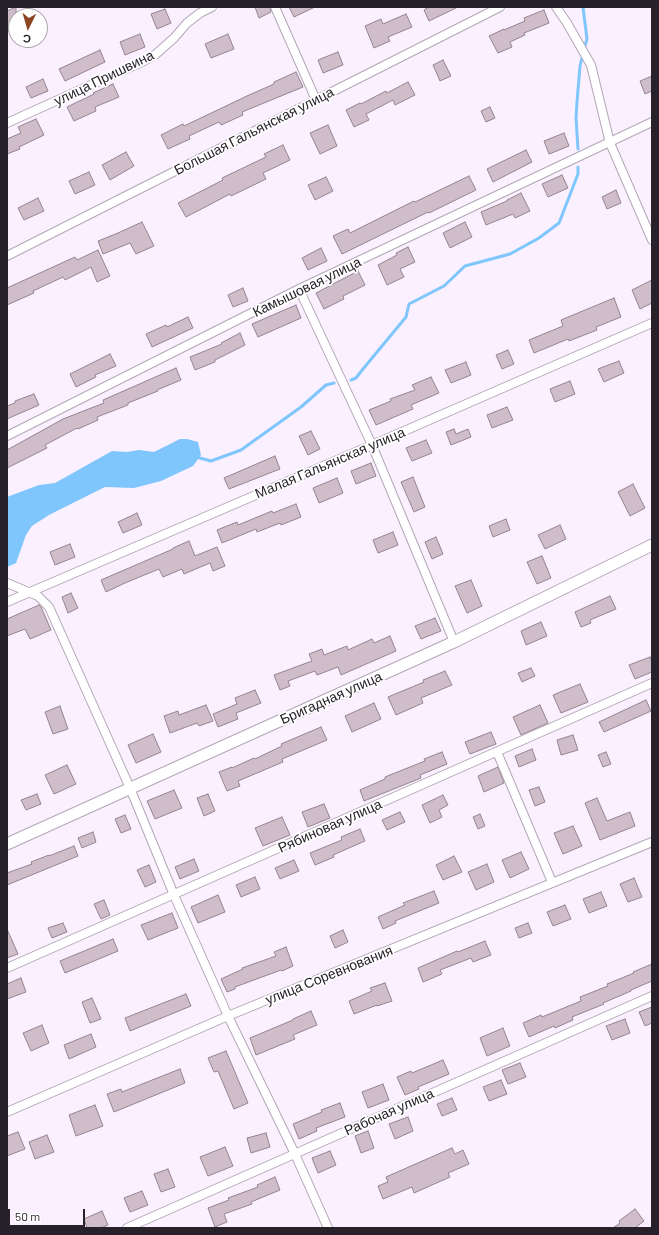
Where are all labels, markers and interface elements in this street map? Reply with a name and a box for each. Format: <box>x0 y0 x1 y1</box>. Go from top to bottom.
north arrow <box>8 8 48 48</box>
text: С <box>22 33 32 46</box>
street label: улица Пришвина <box>51 47 157 109</box>
street label: Большая Гальянская улица <box>171 83 337 179</box>
street label: Камышовая улица <box>250 253 364 321</box>
street label: Малая Гальянская улица <box>252 424 408 502</box>
street label: Бригадная улица <box>277 668 385 728</box>
street label: Рябиновая улица <box>276 796 384 856</box>
street label: улица Соревнования <box>263 942 395 1008</box>
street label: Рабочая улица <box>342 1085 436 1139</box>
scale bar <box>10 1201 87 1227</box>
text: 50 m <box>15 1209 40 1223</box>

